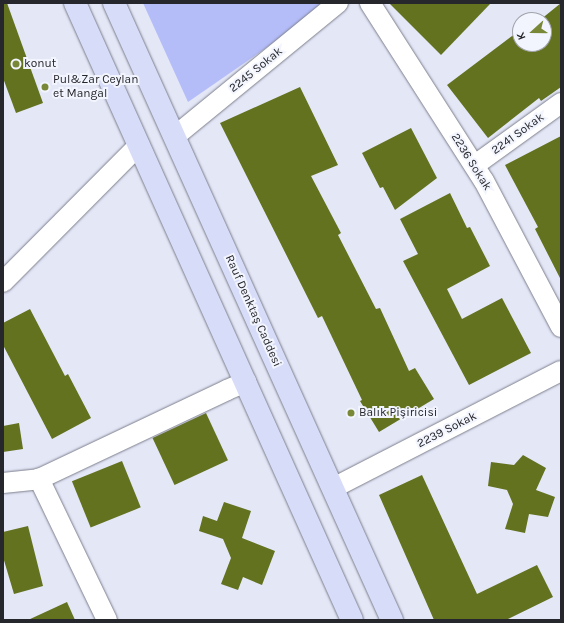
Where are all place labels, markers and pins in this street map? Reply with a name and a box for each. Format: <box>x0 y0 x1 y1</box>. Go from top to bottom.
place label: konut <box>24 57 56 71</box>
marker: konut <box>11 59 21 69</box>
place label: Pul&Zar Ceylan et Mangal <box>53 73 138 101</box>
marker: Pul&Zar Ceylan et Mangal <box>40 82 50 92</box>
place label: Balık Pişiricisi <box>359 406 437 420</box>
marker: Balık Pişiricisi <box>346 408 356 418</box>

